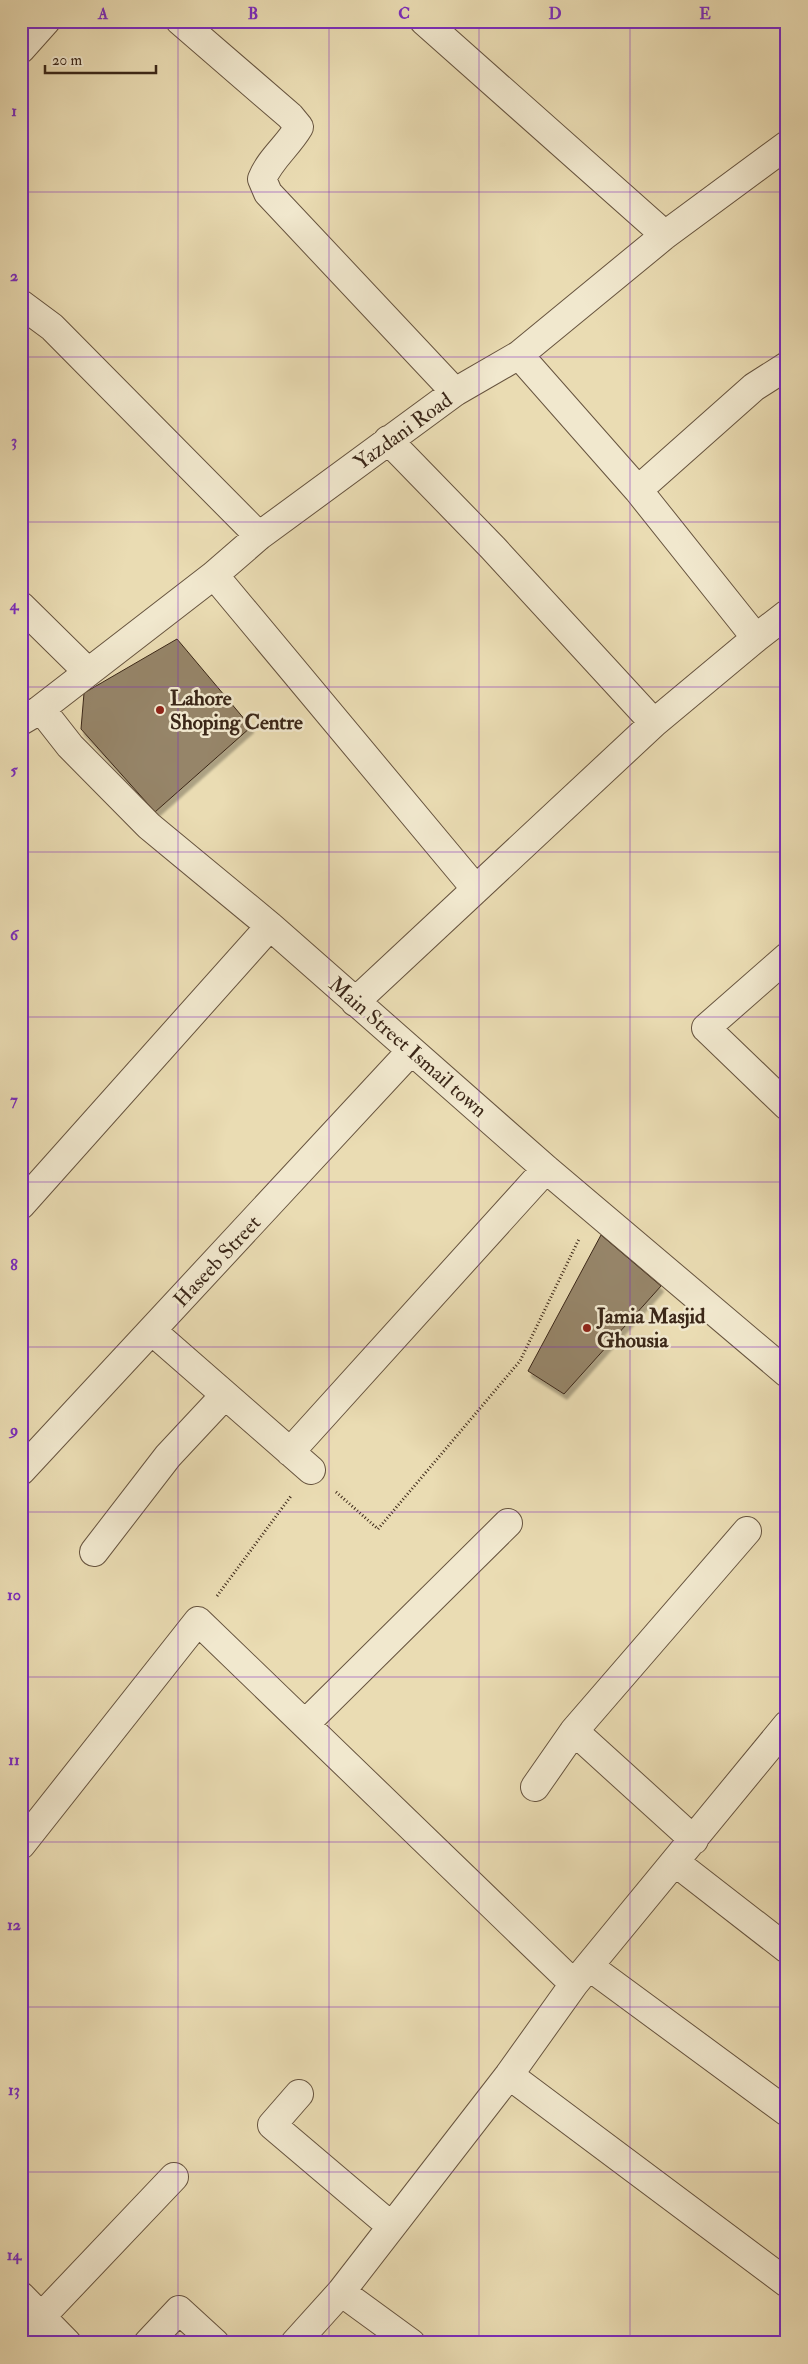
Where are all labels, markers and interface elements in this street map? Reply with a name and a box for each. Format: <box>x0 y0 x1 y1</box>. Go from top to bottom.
text: A <box>97 4 109 24</box>
text: B <box>248 4 258 24</box>
text: C <box>398 4 410 24</box>
text: D <box>548 4 562 24</box>
text: E <box>699 4 711 24</box>
scale bar <box>45 42 156 74</box>
text: 20 m <box>52 51 82 70</box>
text: 1 <box>11 101 17 121</box>
text: 2 <box>10 266 18 286</box>
street label: Yazdani Road <box>349 386 458 476</box>
text: 3 <box>11 431 17 451</box>
text: 4 <box>9 595 20 615</box>
place label: Lahore Shoping Centre <box>170 685 303 736</box>
marker: Lahore Shoping Centre <box>154 704 166 716</box>
text: 5 <box>10 760 18 780</box>
text: 6 <box>10 925 20 945</box>
street label: Main Street Ismail town <box>323 971 493 1124</box>
text: 7 <box>10 1090 18 1110</box>
street label: Haseeb Street <box>168 1210 267 1313</box>
text: 8 <box>10 1255 18 1275</box>
place label: Jamia Masjid Ghousia <box>596 1303 706 1354</box>
marker: Jamia Masjid Ghousia <box>581 1322 593 1334</box>
text: 9 <box>8 1420 18 1440</box>
text: 10 <box>7 1585 21 1605</box>
text: 11 <box>8 1750 20 1770</box>
text: 12 <box>7 1915 21 1935</box>
text: 13 <box>8 2080 20 2100</box>
text: 14 <box>7 2245 23 2265</box>

